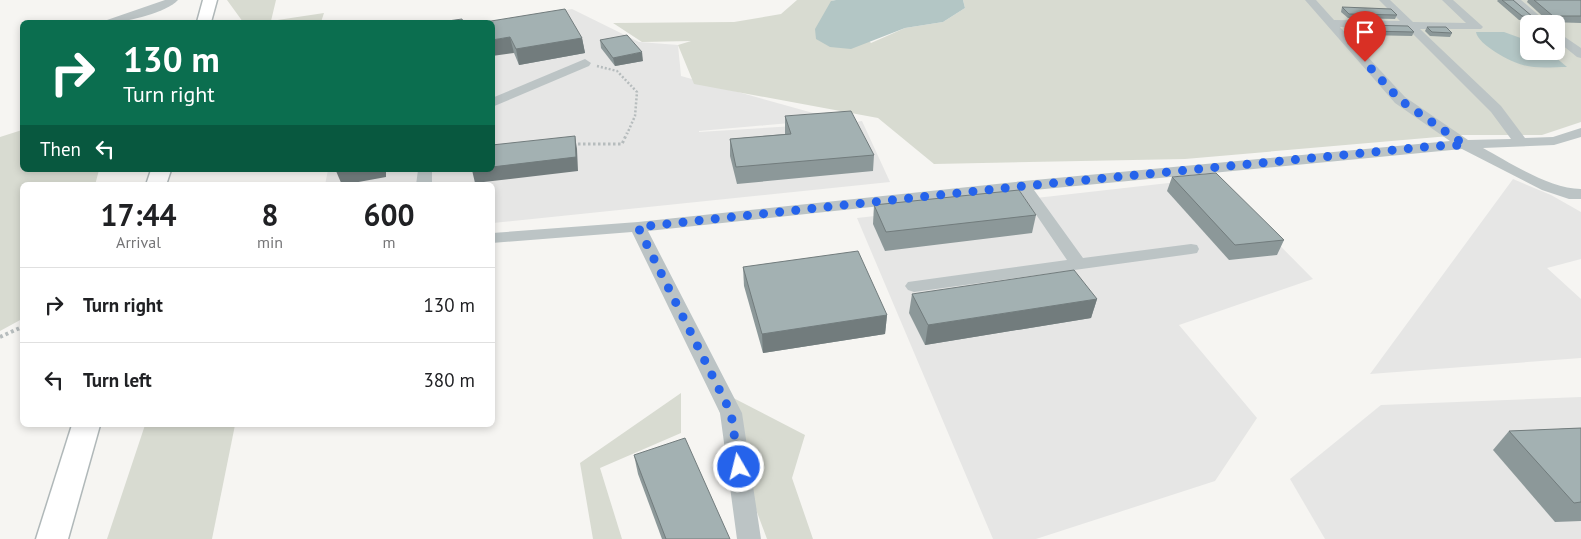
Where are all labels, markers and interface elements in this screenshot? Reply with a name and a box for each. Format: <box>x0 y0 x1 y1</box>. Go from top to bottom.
pin <box>1344 11 1386 62</box>
map controls <box>1520 15 1565 60</box>
button: search <box>1520 15 1565 60</box>
icon: arrive <box>1351 18 1379 46</box>
text: 130 m <box>123 36 220 82</box>
icon: right <box>40 40 105 105</box>
text: Turn right <box>123 80 215 108</box>
icon: left <box>91 135 119 163</box>
text: Then <box>40 137 81 161</box>
text: 17:44 <box>100 195 177 234</box>
text: 8 <box>262 195 279 234</box>
text: 600 <box>363 195 415 234</box>
text: Arrival <box>116 232 161 252</box>
text: min <box>257 232 283 252</box>
text: m <box>383 232 396 252</box>
icon: right <box>40 291 68 319</box>
text: Turn right <box>83 293 163 317</box>
text: 130 m <box>423 293 475 317</box>
icon: left <box>40 366 68 394</box>
text: Turn left <box>83 368 152 392</box>
text: 380 m <box>423 368 475 392</box>
position arrow <box>712 440 764 492</box>

